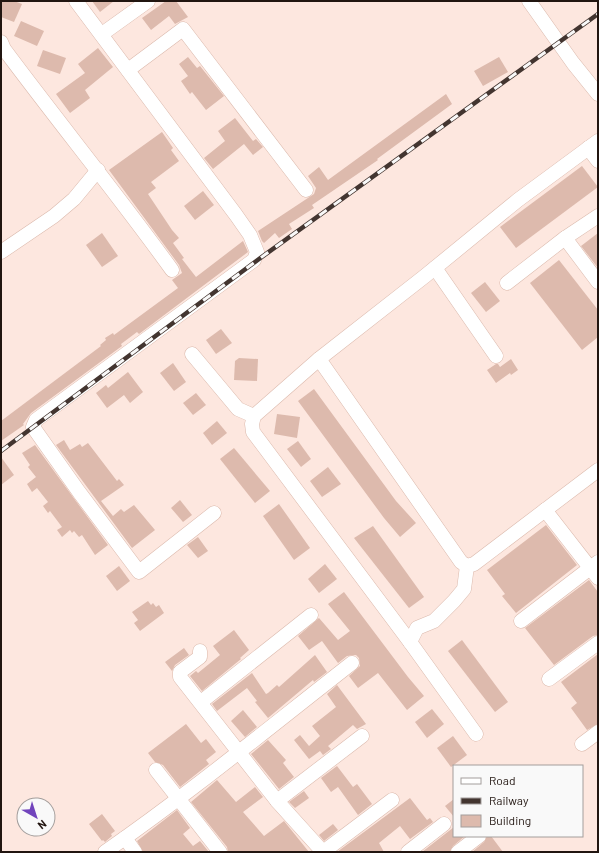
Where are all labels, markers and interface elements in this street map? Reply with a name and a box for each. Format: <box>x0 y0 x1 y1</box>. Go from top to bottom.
legend <box>453 765 583 837</box>
text: Road <box>489 773 516 787</box>
text: Railway <box>489 793 529 807</box>
north arrow <box>16 797 56 837</box>
text: Building <box>489 813 531 827</box>
text: N <box>36 818 50 833</box>

